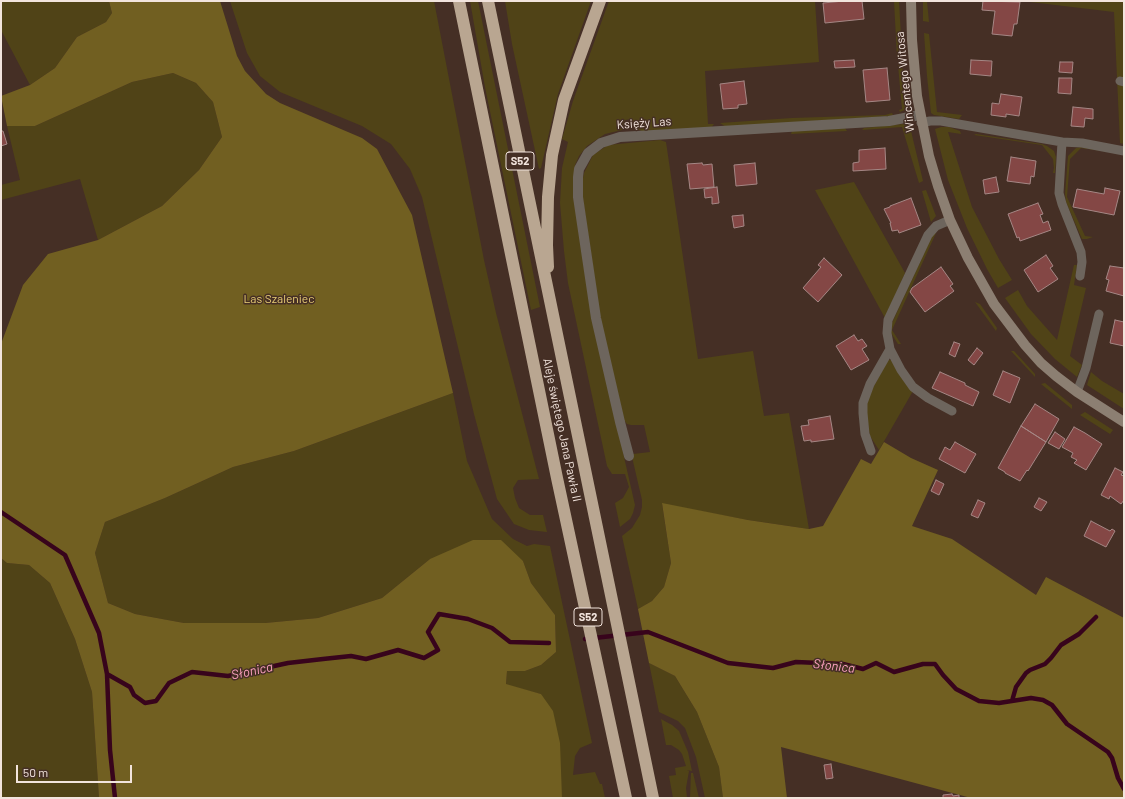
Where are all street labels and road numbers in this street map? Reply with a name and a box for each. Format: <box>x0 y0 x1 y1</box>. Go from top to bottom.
street label: Wincentego Witosa <box>893 31 917 133</box>
street label: Księży Las <box>616 114 672 132</box>
road number: S52 <box>506 152 534 170</box>
street label: Aleje świętego Jana Pawła II <box>540 357 584 503</box>
road number: S52 <box>574 608 602 626</box>

